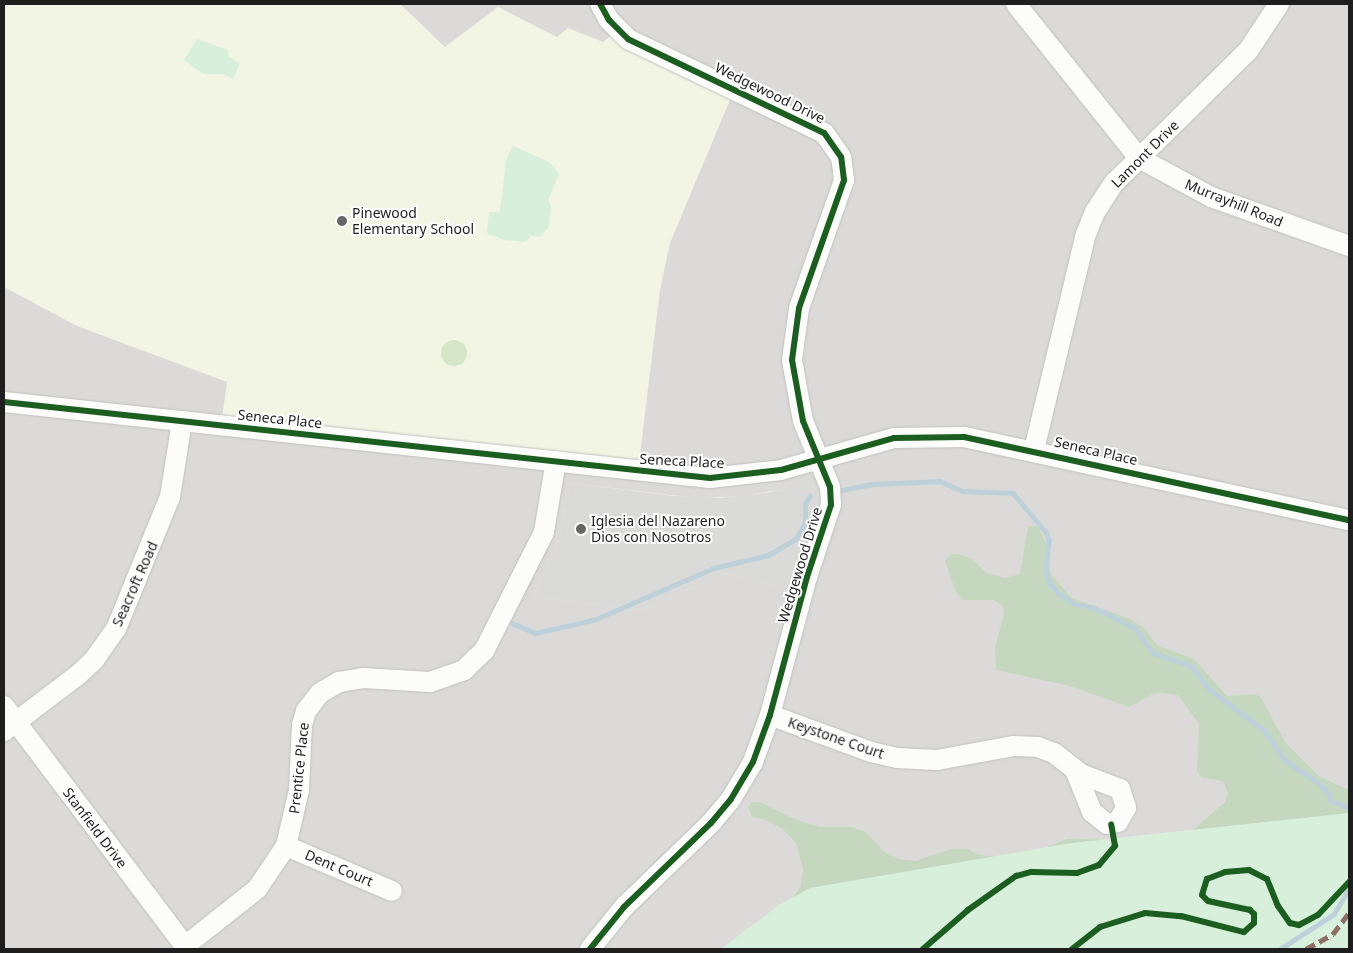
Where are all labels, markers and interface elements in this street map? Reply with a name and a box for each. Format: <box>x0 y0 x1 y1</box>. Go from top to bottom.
street label: Wedgewood Drive <box>712 59 828 127</box>
street label: Lamont Drive <box>1108 117 1182 191</box>
street label: Murrayhill Road <box>1182 176 1286 230</box>
place label: Pinewood Elementary School <box>352 205 474 238</box>
marker: Pinewood Elementary School <box>336 215 348 227</box>
street label: Seneca Place <box>237 406 323 432</box>
street label: Seneca Place <box>1053 433 1139 469</box>
street label: Seneca Place <box>639 450 725 472</box>
street label: Wedgewood Drive <box>774 505 826 625</box>
place label: Iglesia del Nazareno Dios con Nosotros <box>591 513 725 546</box>
marker: Iglesia del Nazareno Dios con Nosotros <box>575 523 587 535</box>
street label: Seacroft Road <box>109 539 161 629</box>
street label: Keystone Court <box>786 714 886 762</box>
street label: Prentice Place <box>286 721 312 815</box>
street label: Stanfield Drive <box>59 785 131 871</box>
street label: Dent Court <box>302 846 376 890</box>

